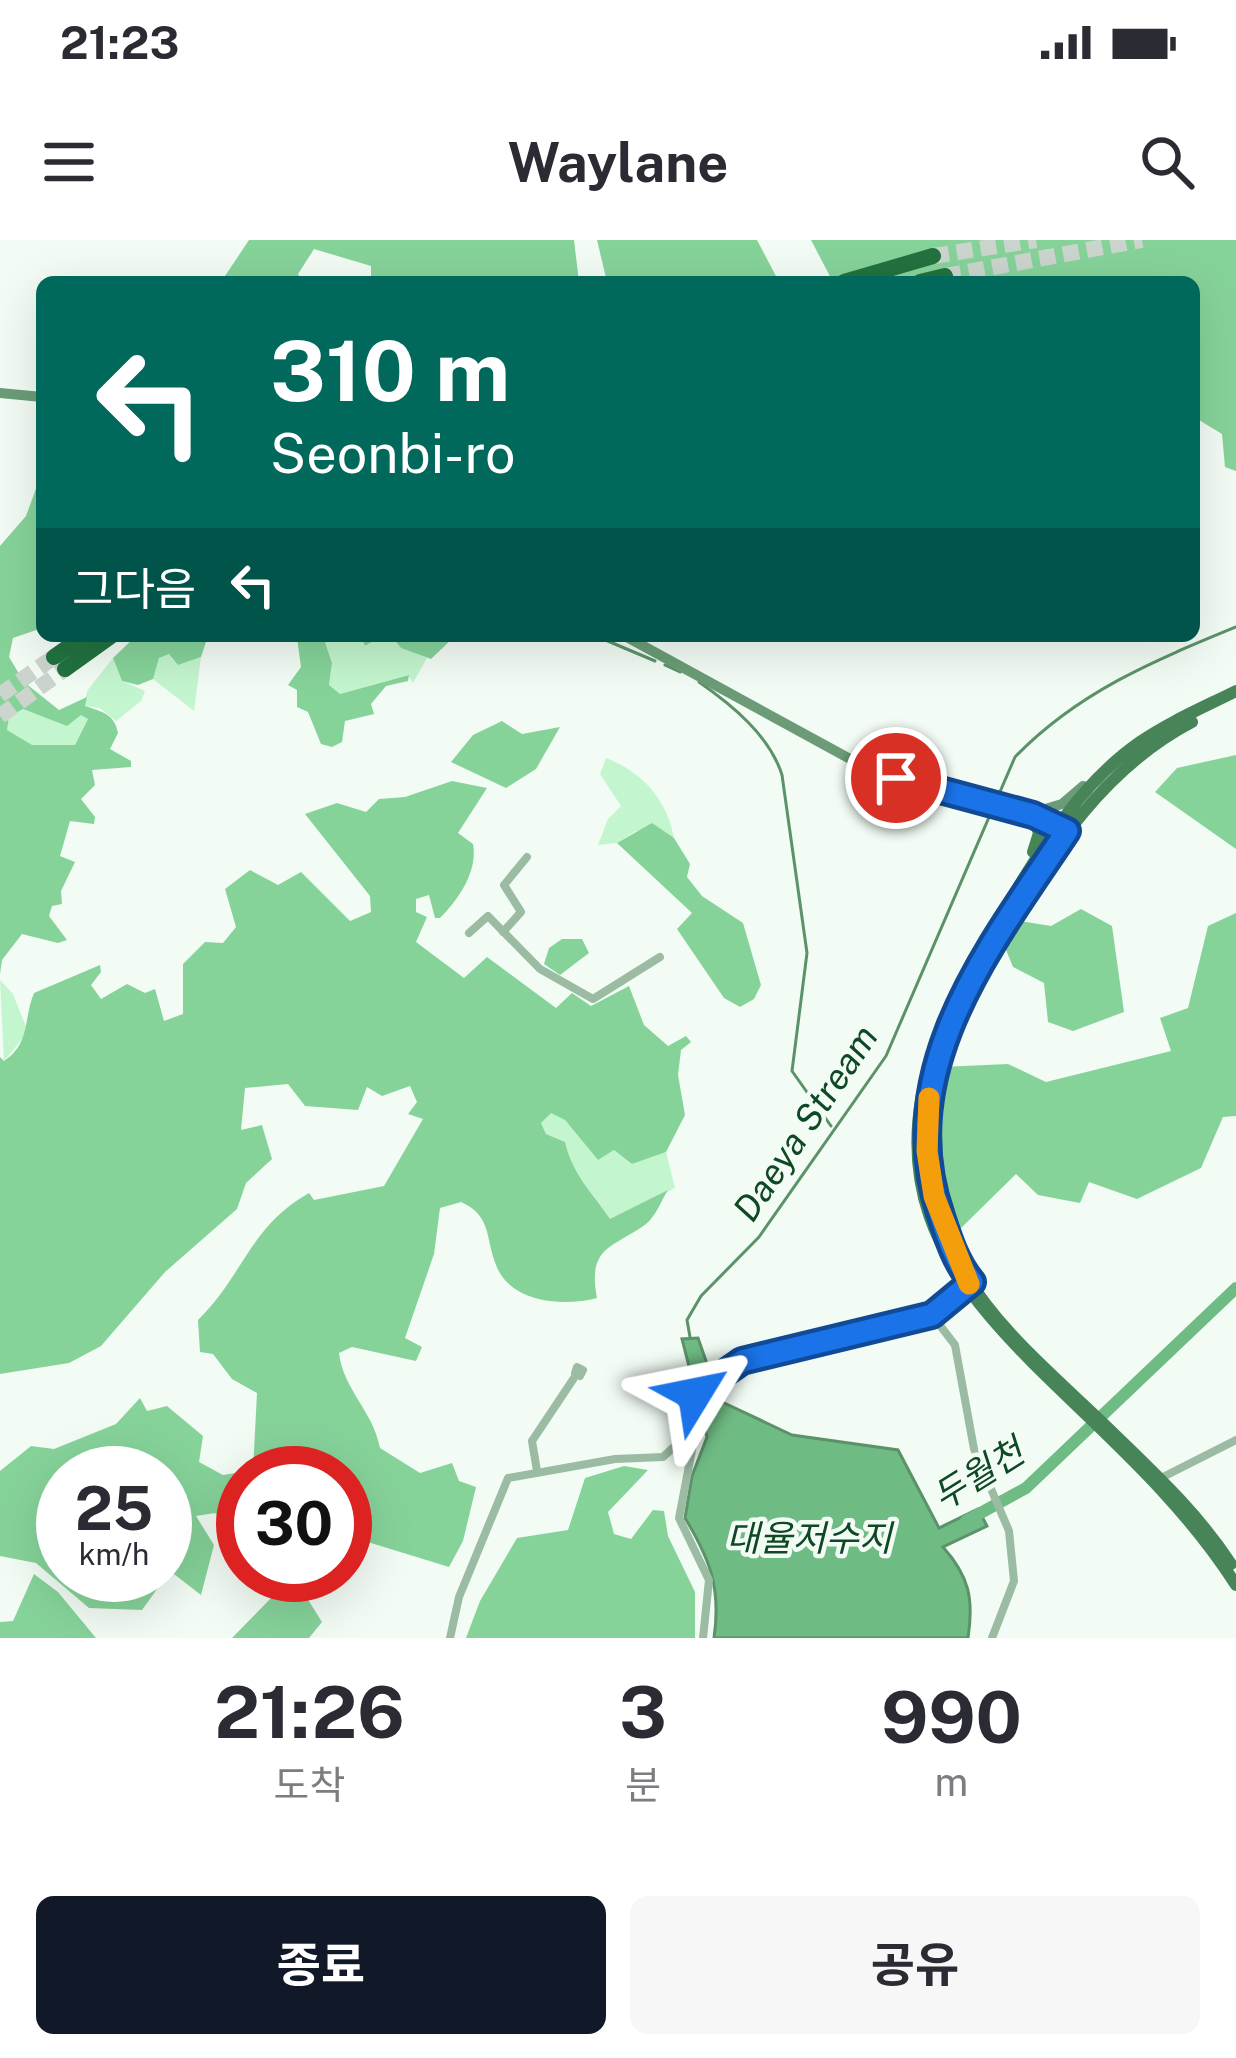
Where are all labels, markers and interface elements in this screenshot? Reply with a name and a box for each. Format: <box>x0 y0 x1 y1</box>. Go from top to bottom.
text: 21:23 <box>60 16 179 69</box>
icon: menu <box>36 129 102 195</box>
icon: search <box>1134 129 1200 195</box>
text: Waylane <box>508 131 728 194</box>
text: 310 m <box>270 321 510 420</box>
icon: left <box>72 324 228 480</box>
text: Seonbi-ro <box>270 422 516 485</box>
icon: left <box>220 552 286 618</box>
text: 그다음 <box>72 562 196 615</box>
pin <box>845 727 947 829</box>
icon: arrive <box>863 745 929 811</box>
water label: Daeya Stream <box>724 1017 886 1229</box>
position arrow <box>632 1331 758 1457</box>
water label: 두월천 <box>925 1428 1035 1518</box>
speed limit sign: 30 <box>216 1446 372 1602</box>
text: 25 <box>75 1473 153 1544</box>
water label: 대율저수지 <box>726 1517 895 1559</box>
text: km/h <box>79 1536 149 1572</box>
text: 21:26 <box>214 1670 405 1754</box>
text: 3 <box>619 1670 667 1754</box>
text: 990 <box>881 1675 1022 1759</box>
text: m <box>935 1759 968 1805</box>
text: 도착 <box>274 1762 345 1808</box>
text: 분 <box>625 1762 661 1808</box>
button: 종료 <box>36 1896 606 2034</box>
button: 공유 <box>630 1896 1200 2034</box>

